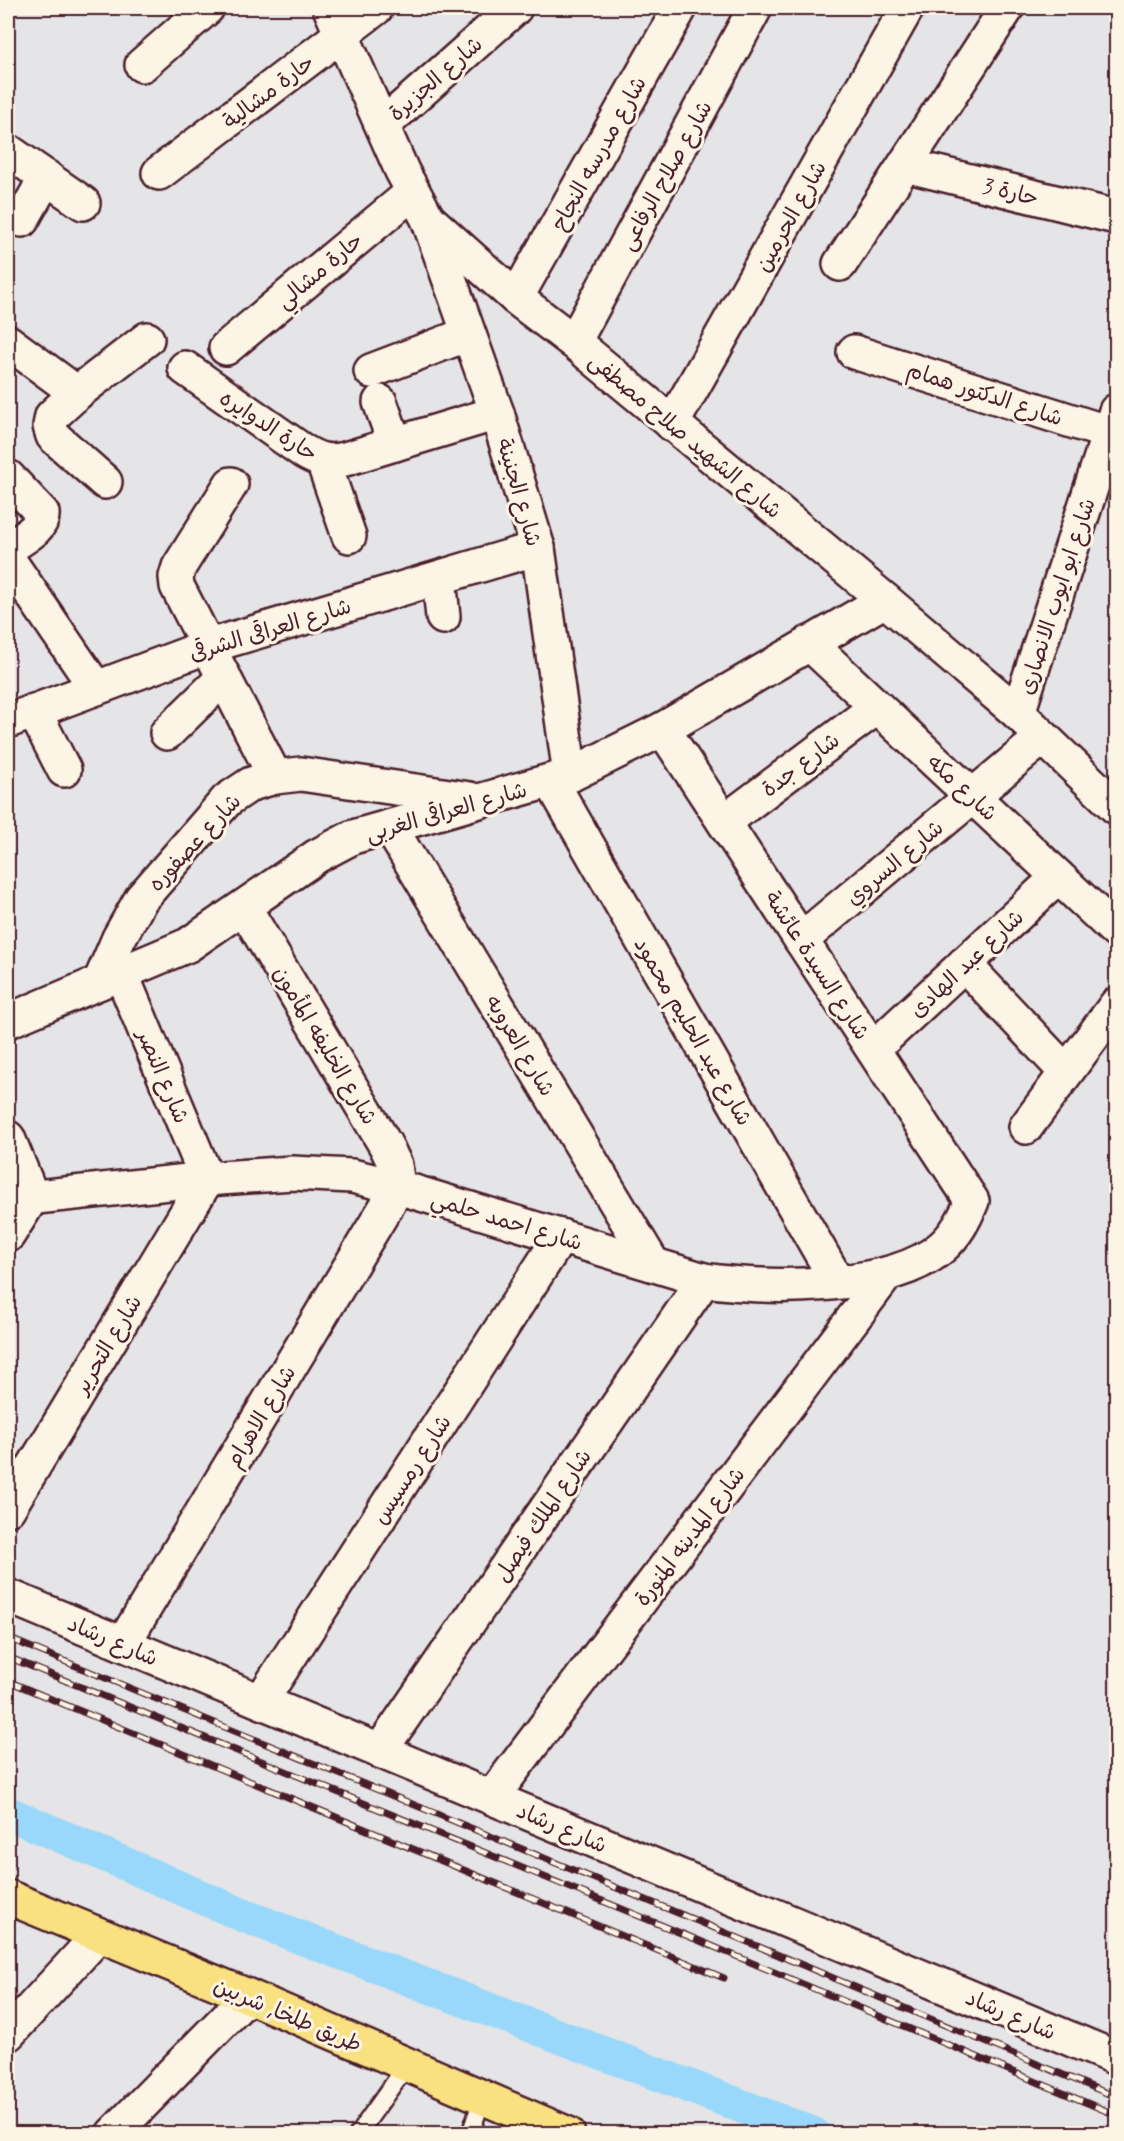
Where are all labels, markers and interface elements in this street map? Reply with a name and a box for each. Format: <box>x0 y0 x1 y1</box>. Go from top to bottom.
street label: شارع الجزيرة <box>383 31 489 128</box>
street label: حارة مشالية <box>218 49 321 136</box>
street label: شارع مدرسه النجاح <box>546 72 654 236</box>
street label: شارع صلاح الرفاعى <box>614 96 720 256</box>
street label: شارع الحرمين <box>750 157 834 277</box>
street label: حارة 3 <box>980 173 1041 213</box>
street label: حارة مشالي <box>271 227 372 319</box>
street label: شارع الشهيد صلاح مصطفى <box>582 348 787 526</box>
street label: شارع الدكتور همام <box>903 357 1066 434</box>
street label: حارة الدوايره <box>214 385 322 469</box>
street label: شارع الجنينة <box>489 435 547 550</box>
street label: شارع ابو ايوب الانصارى <box>1013 495 1103 698</box>
street label: شارع العراقى الشرقى <box>186 592 355 669</box>
street label: شارع جدة <box>756 727 846 804</box>
street label: شارع مكه <box>921 749 1003 828</box>
street label: شارع العراقى الغربى <box>362 776 530 849</box>
street label: شارع عصفوره <box>143 788 248 898</box>
street label: شارع السروي <box>841 815 951 913</box>
street label: شارع السيدة عائشة <box>758 886 875 1046</box>
street label: شارع عبد الهادى <box>904 904 1031 1025</box>
street label: شارع عبد الحليم محمود <box>626 933 758 1132</box>
street label: شارع الخليفه المأمون <box>266 961 384 1131</box>
street label: شارع العروبه <box>478 990 560 1102</box>
street label: شارع النصر <box>129 1024 194 1128</box>
street label: شارع احمد حلمي <box>426 1186 585 1262</box>
street label: شارع التحرير <box>67 1290 149 1401</box>
street label: شارع الاهرام <box>220 1361 305 1474</box>
street label: شارع رمسيس <box>367 1410 458 1530</box>
street label: شارع الملك فيصل <box>489 1444 599 1588</box>
street label: شارع المدينه المنورة <box>629 1462 752 1612</box>
street label: شارع رشاد <box>63 1610 162 1673</box>
street label: شارع رشاد <box>512 1797 611 1860</box>
street label: طريق طلخا, شربين <box>209 1972 366 2060</box>
street label: شارع رشاد <box>961 1984 1060 2047</box>

